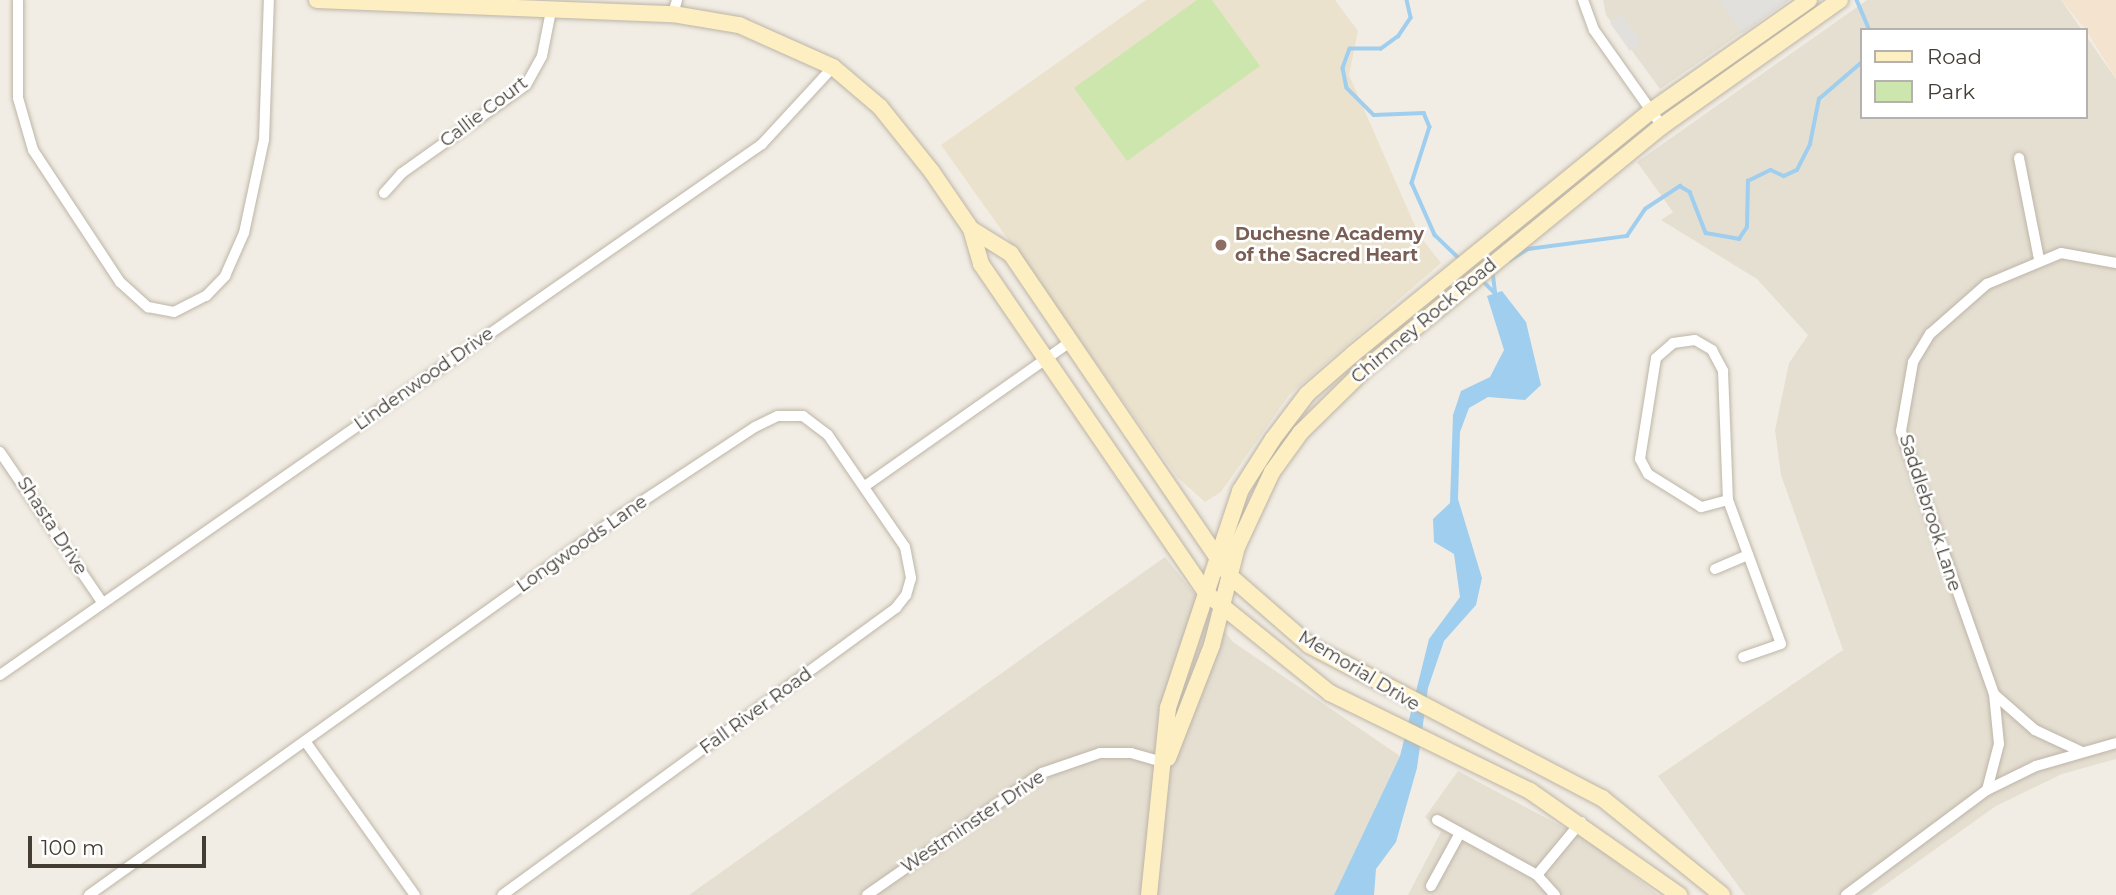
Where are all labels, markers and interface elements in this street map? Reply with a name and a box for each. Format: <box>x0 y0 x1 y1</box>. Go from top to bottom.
legend <box>1860 28 2088 119</box>
text: Road <box>1927 44 1982 69</box>
street label: Callie Court <box>436 72 532 152</box>
text: Park <box>1927 79 1975 104</box>
place label: Duchesne Academy of the Sacred Heart <box>1235 224 1424 266</box>
marker: Duchesne Academy of the Sacred Heart <box>1213 237 1229 253</box>
street label: Chimney Rock Road <box>1347 254 1501 388</box>
street label: Lindenwood Drive <box>350 323 498 435</box>
street label: Saddlebrook Lane <box>1894 432 1966 594</box>
street label: Shasta Drive <box>12 473 92 579</box>
street label: Longwoods Lane <box>513 491 651 597</box>
street label: Memorial Drive <box>1294 626 1424 716</box>
street label: Fall River Road <box>696 663 816 759</box>
street label: Westminster Drive <box>897 766 1049 878</box>
scale bar <box>32 822 210 866</box>
text: 100 m <box>41 835 104 860</box>

